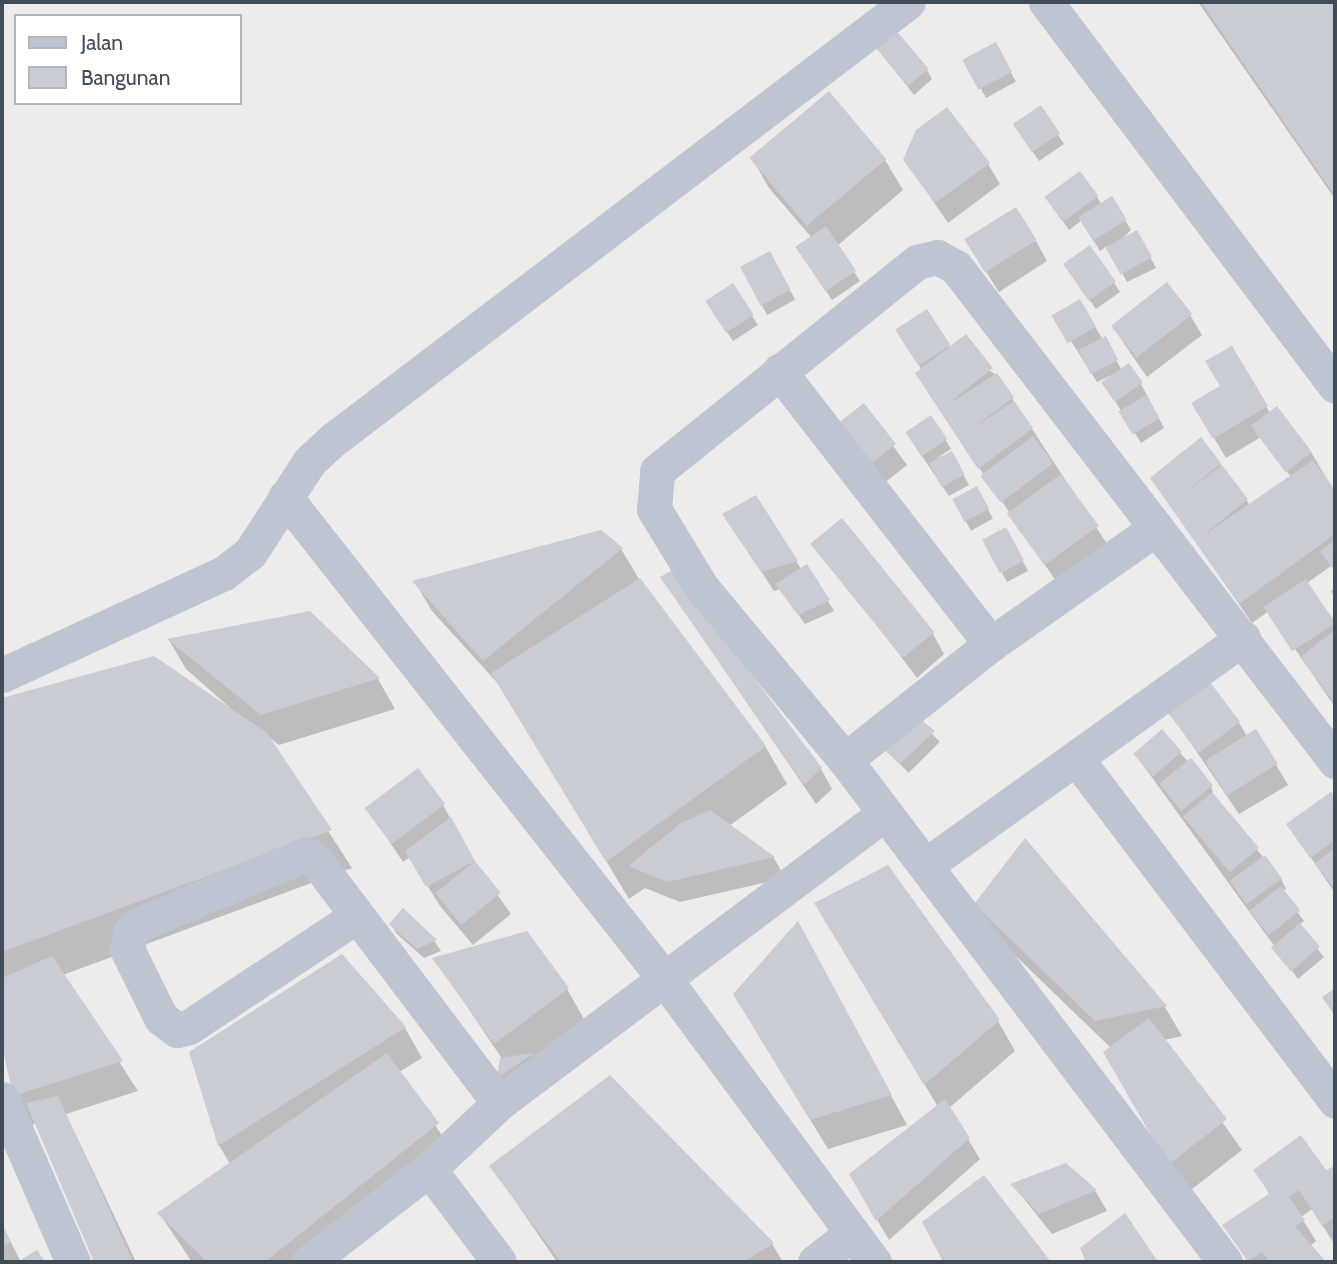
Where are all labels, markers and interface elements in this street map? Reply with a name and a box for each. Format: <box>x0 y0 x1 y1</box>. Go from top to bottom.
legend <box>14 14 242 105</box>
text: Jalan <box>81 30 123 55</box>
text: Bangunan <box>81 65 170 90</box>

